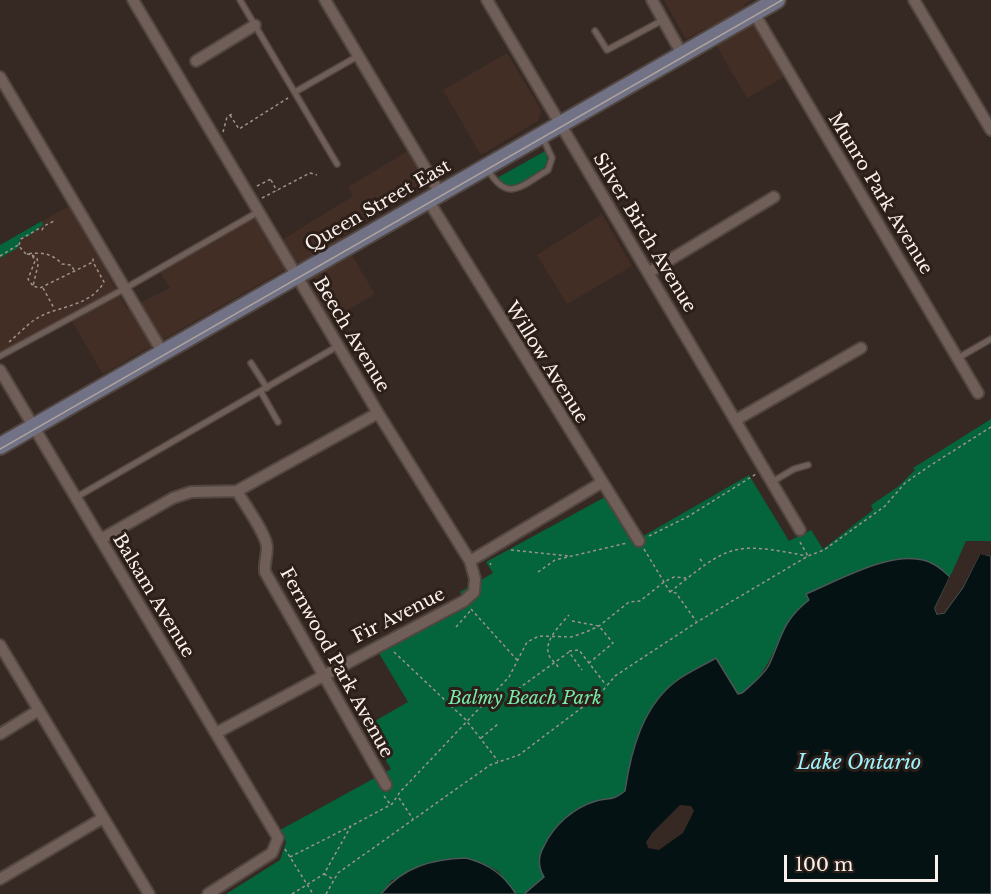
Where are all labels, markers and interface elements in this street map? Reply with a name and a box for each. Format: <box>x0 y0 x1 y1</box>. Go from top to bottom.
street label: Munro Park Avenue <box>823 109 937 279</box>
street label: Silver Birch Avenue <box>588 149 700 317</box>
street label: Queen Street East <box>301 155 455 257</box>
street label: Beech Avenue <box>308 274 394 396</box>
street label: Willow Avenue <box>500 298 592 428</box>
street label: Balsam Avenue <box>107 530 199 662</box>
street label: Fernwood Park Avenue <box>275 564 397 762</box>
street label: Fir Avenue <box>349 584 449 648</box>
park label: Balmy Beach Park <box>449 688 601 710</box>
water label: Lake Ontario <box>797 751 921 775</box>
scale bar <box>787 843 942 881</box>
text: 100 m <box>795 854 853 876</box>

